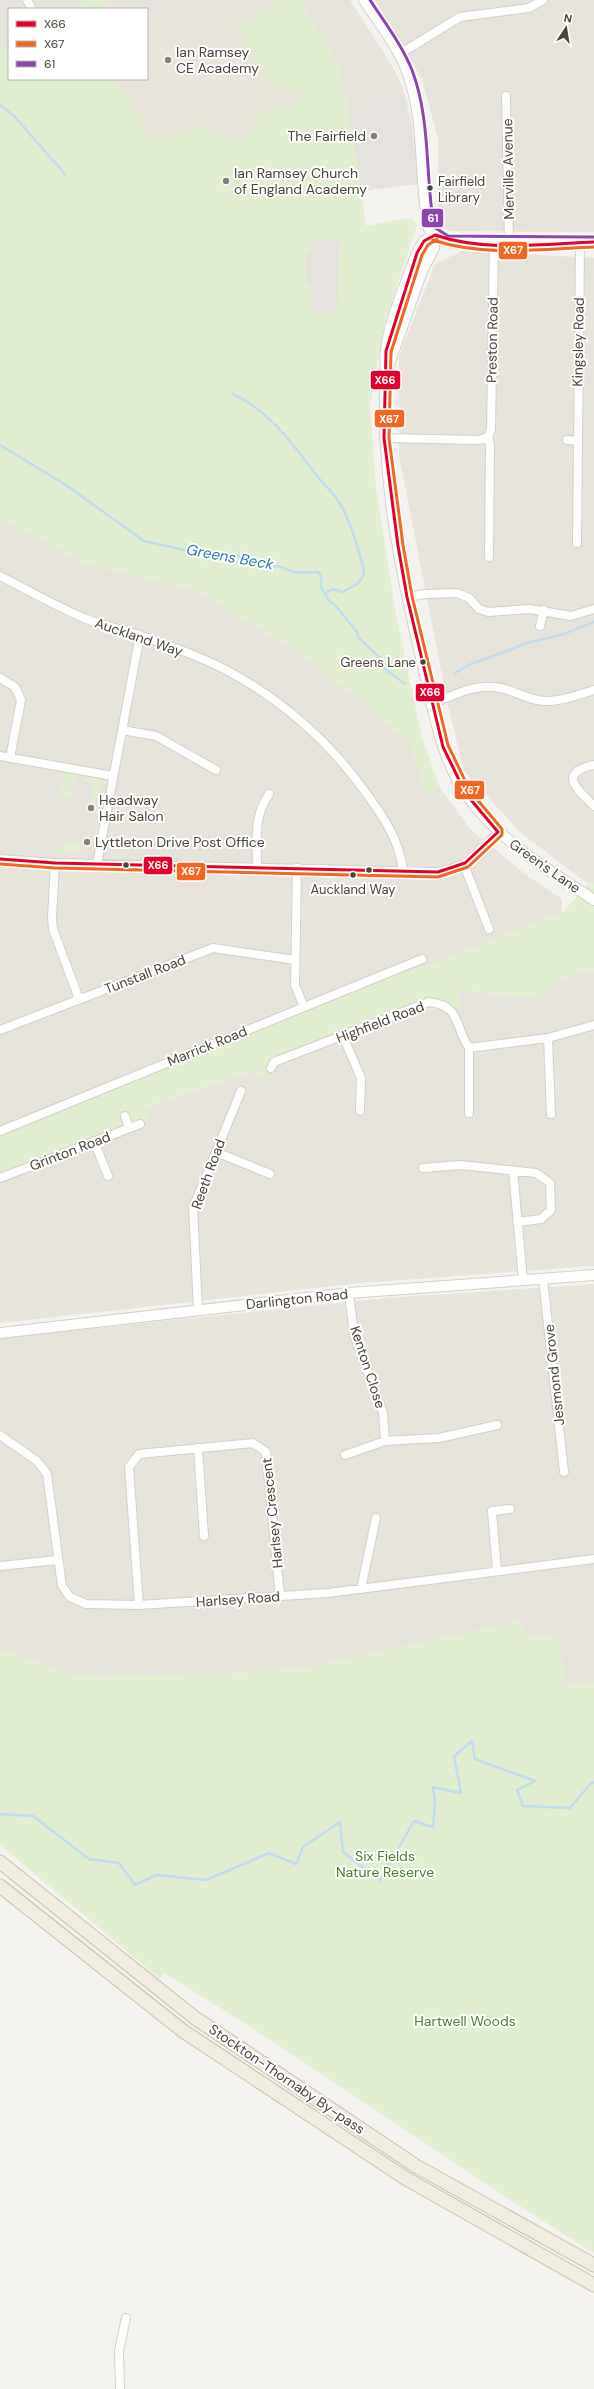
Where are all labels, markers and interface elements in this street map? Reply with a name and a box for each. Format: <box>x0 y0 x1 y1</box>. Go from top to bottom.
legend <box>8 8 148 80</box>
north arrow <box>546 8 586 48</box>
text: N <box>563 11 573 26</box>
text: X66 <box>44 16 66 32</box>
text: X67 <box>44 36 64 52</box>
place label: Ian Ramsey CE Academy <box>176 43 259 77</box>
marker: Ian Ramsey CE Academy <box>163 55 173 65</box>
text: 61 <box>44 56 55 72</box>
street label: Merville Avenue <box>498 118 518 220</box>
place label: The Fairfield <box>288 127 366 145</box>
marker: The Fairfield <box>369 131 379 141</box>
place label: Ian Ramsey Church of England Academy <box>234 164 367 198</box>
place label: Fairfield Library <box>438 173 485 206</box>
marker: Ian Ramsey Church of England Academy <box>221 176 231 186</box>
marker: Fairfield Library <box>425 183 435 193</box>
line badge: 61 <box>421 208 444 228</box>
text: 61 <box>428 211 438 225</box>
line badge: X67 <box>498 241 528 260</box>
text: X67 <box>503 243 523 257</box>
street label: Preston Road <box>482 297 502 383</box>
street label: Kingsley Road <box>568 297 588 387</box>
line badge: X66 <box>370 370 401 390</box>
text: X66 <box>375 373 395 387</box>
line badge: X67 <box>374 409 405 428</box>
text: X67 <box>379 412 399 426</box>
water label: Greens Beck <box>185 539 275 575</box>
street label: Auckland Way <box>93 614 185 660</box>
place label: Greens Lane <box>341 654 416 671</box>
marker: Greens Lane <box>418 657 428 667</box>
line badge: X66 <box>415 683 445 702</box>
text: X66 <box>420 685 440 699</box>
line badge: X67 <box>454 780 485 800</box>
text: X67 <box>460 783 480 797</box>
place label: Headway Hair Salon <box>99 791 164 825</box>
marker: Headway Hair Salon <box>86 803 96 813</box>
place label: Lyttleton Drive Post Office <box>95 833 265 851</box>
street label: Green's Lane <box>506 835 584 897</box>
marker: Lyttleton Drive Post Office <box>82 837 92 847</box>
line badge: X66 <box>143 856 173 875</box>
text: X66 <box>148 858 168 872</box>
unlabelled marker <box>121 860 131 870</box>
line badge: X67 <box>176 862 206 881</box>
text: X67 <box>181 864 201 878</box>
unlabelled marker <box>364 865 374 875</box>
marker: Auckland Way <box>348 870 358 880</box>
place label: Auckland Way <box>310 881 396 898</box>
street label: Tunstall Road <box>102 950 188 998</box>
street label: Highfield Road <box>333 997 427 1047</box>
street label: Marrick Road <box>164 1022 250 1070</box>
street label: Grinton Road <box>27 1127 113 1175</box>
street label: Reeth Road <box>187 1136 229 1212</box>
street label: Darlington Road <box>245 1285 349 1313</box>
street label: Jesmond Grove <box>540 1323 568 1427</box>
street label: Kenton Close <box>346 1324 390 1410</box>
street label: Harlsey Crescent <box>257 1457 287 1569</box>
street label: Harlsey Road <box>195 1587 281 1611</box>
park label: Six Fields Nature Reserve <box>336 1847 434 1881</box>
park label: Hartwell Woods <box>414 2012 516 2030</box>
street label: Stockton-Thornaby By-pass <box>206 2020 368 2138</box>

